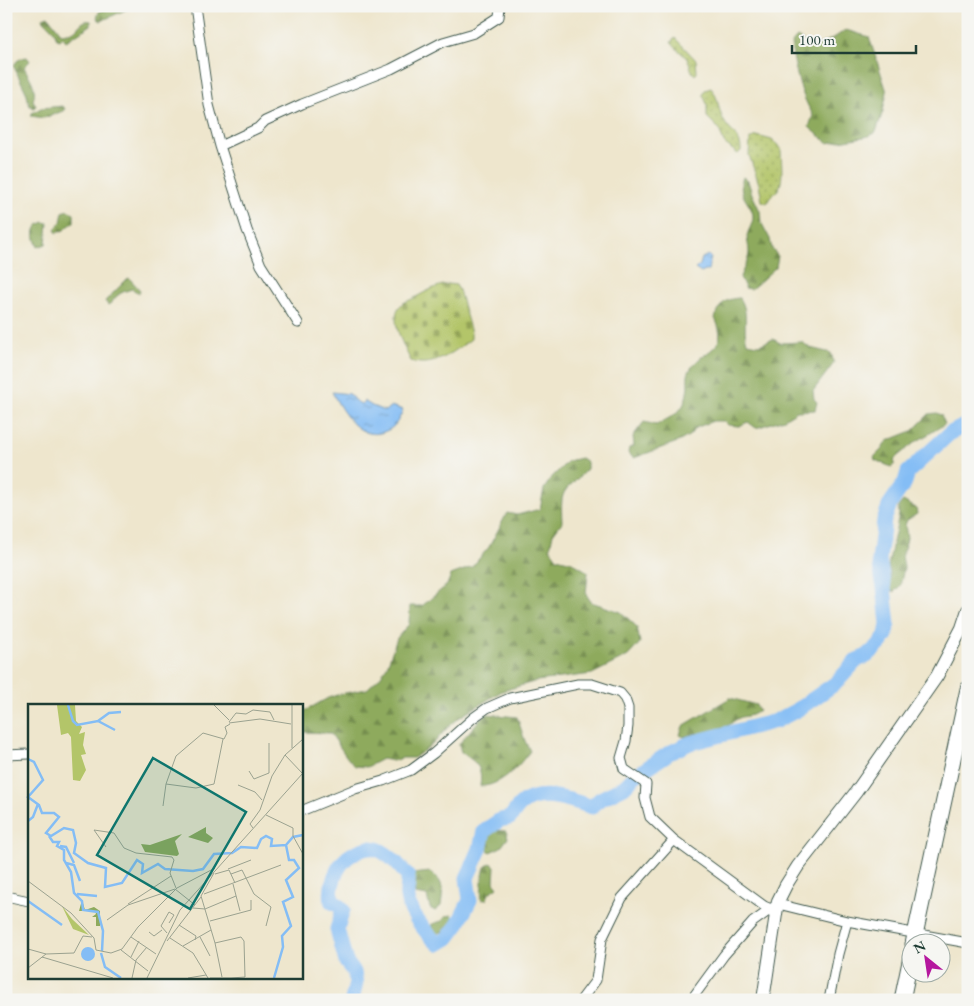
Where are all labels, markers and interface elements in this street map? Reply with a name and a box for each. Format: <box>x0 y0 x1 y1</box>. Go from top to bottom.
scale bar <box>792 22 915 54</box>
text: 100 m <box>799 30 836 49</box>
inset map <box>28 704 302 978</box>
north arrow <box>902 934 952 984</box>
text: N <box>910 936 929 957</box>

